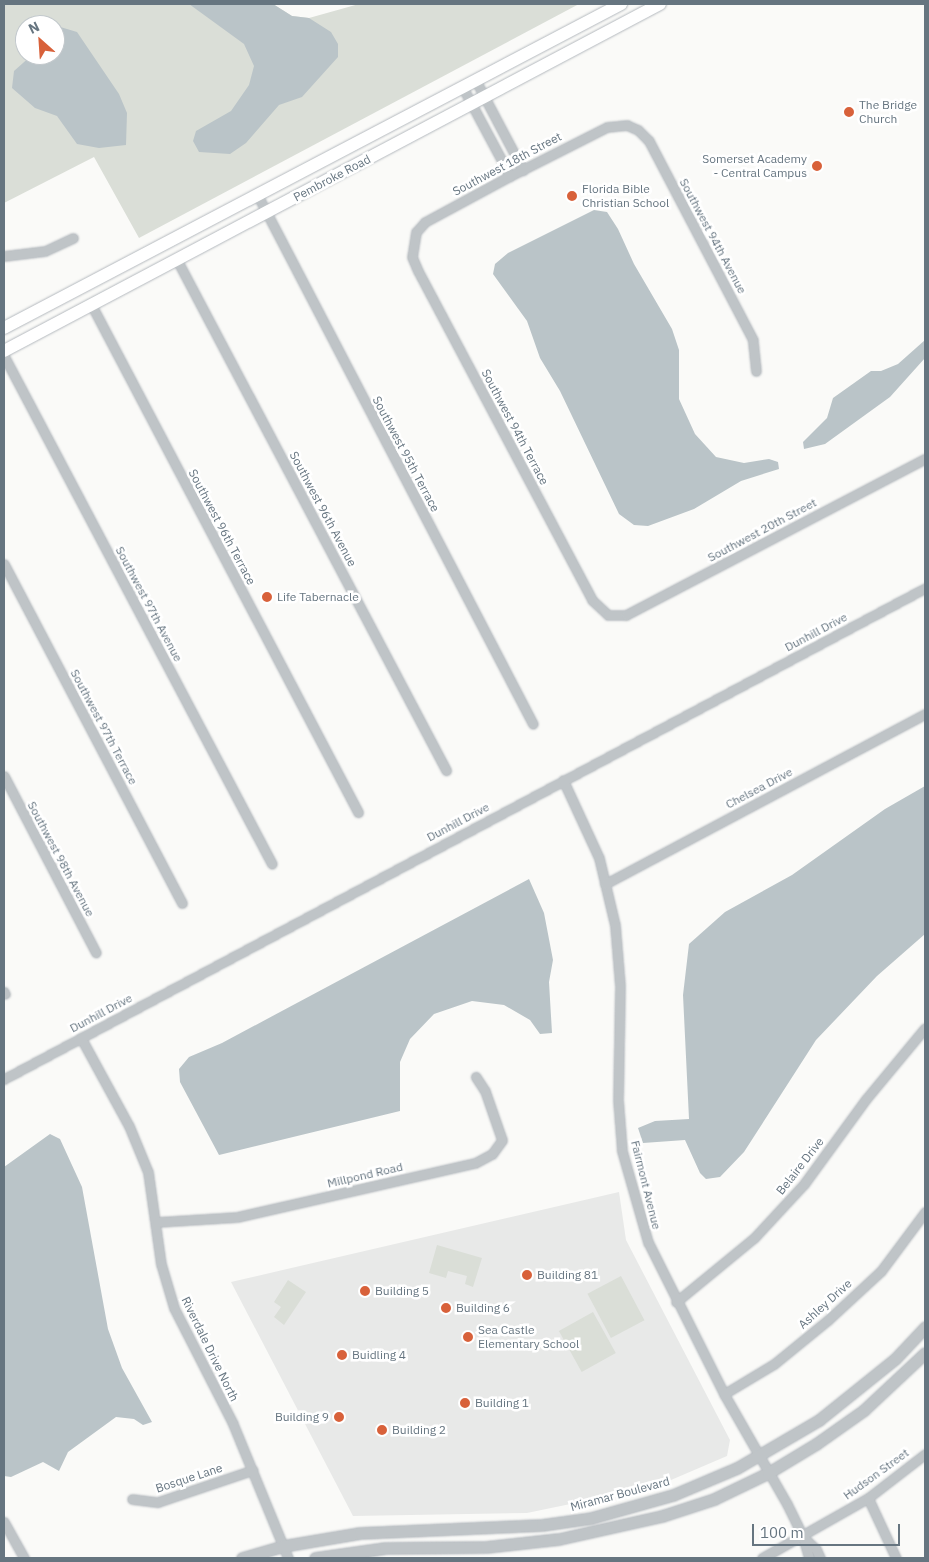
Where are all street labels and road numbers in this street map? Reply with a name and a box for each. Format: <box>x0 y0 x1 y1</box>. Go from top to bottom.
street label: Southwest 18th Street <box>450 129 564 199</box>
street label: Pembroke Road <box>291 152 373 204</box>
street label: Southwest 94th Avenue <box>677 176 749 296</box>
street label: Southwest 94th Terrace <box>478 367 552 487</box>
street label: Southwest 95th Terrace <box>369 394 443 514</box>
street label: Southwest 96th Avenue <box>287 449 359 569</box>
street label: Southwest 96th Terrace <box>185 467 259 587</box>
street label: Southwest 20th Street <box>705 495 819 565</box>
street label: Southwest 97th Avenue <box>113 544 185 664</box>
street label: Dunhill Drive <box>782 610 850 654</box>
street label: Southwest 97th Terrace <box>67 667 141 787</box>
street label: Chelsea Drive <box>723 764 795 812</box>
street label: Southwest 98th Avenue <box>25 799 97 919</box>
street label: Dunhill Drive <box>424 800 492 844</box>
street label: Dunhill Drive <box>67 991 135 1035</box>
street label: Belaire Drive <box>773 1134 827 1198</box>
street label: Fairmont Avenue <box>628 1139 664 1231</box>
street label: Millpond Road <box>326 1159 404 1191</box>
street label: Ashley Drive <box>795 1276 855 1332</box>
street label: Riverdale Drive North <box>178 1294 242 1404</box>
street label: Hudson Street <box>840 1445 912 1503</box>
street label: Bosque Lane <box>154 1460 224 1496</box>
street label: Miramar Boulevard <box>569 1474 671 1514</box>

